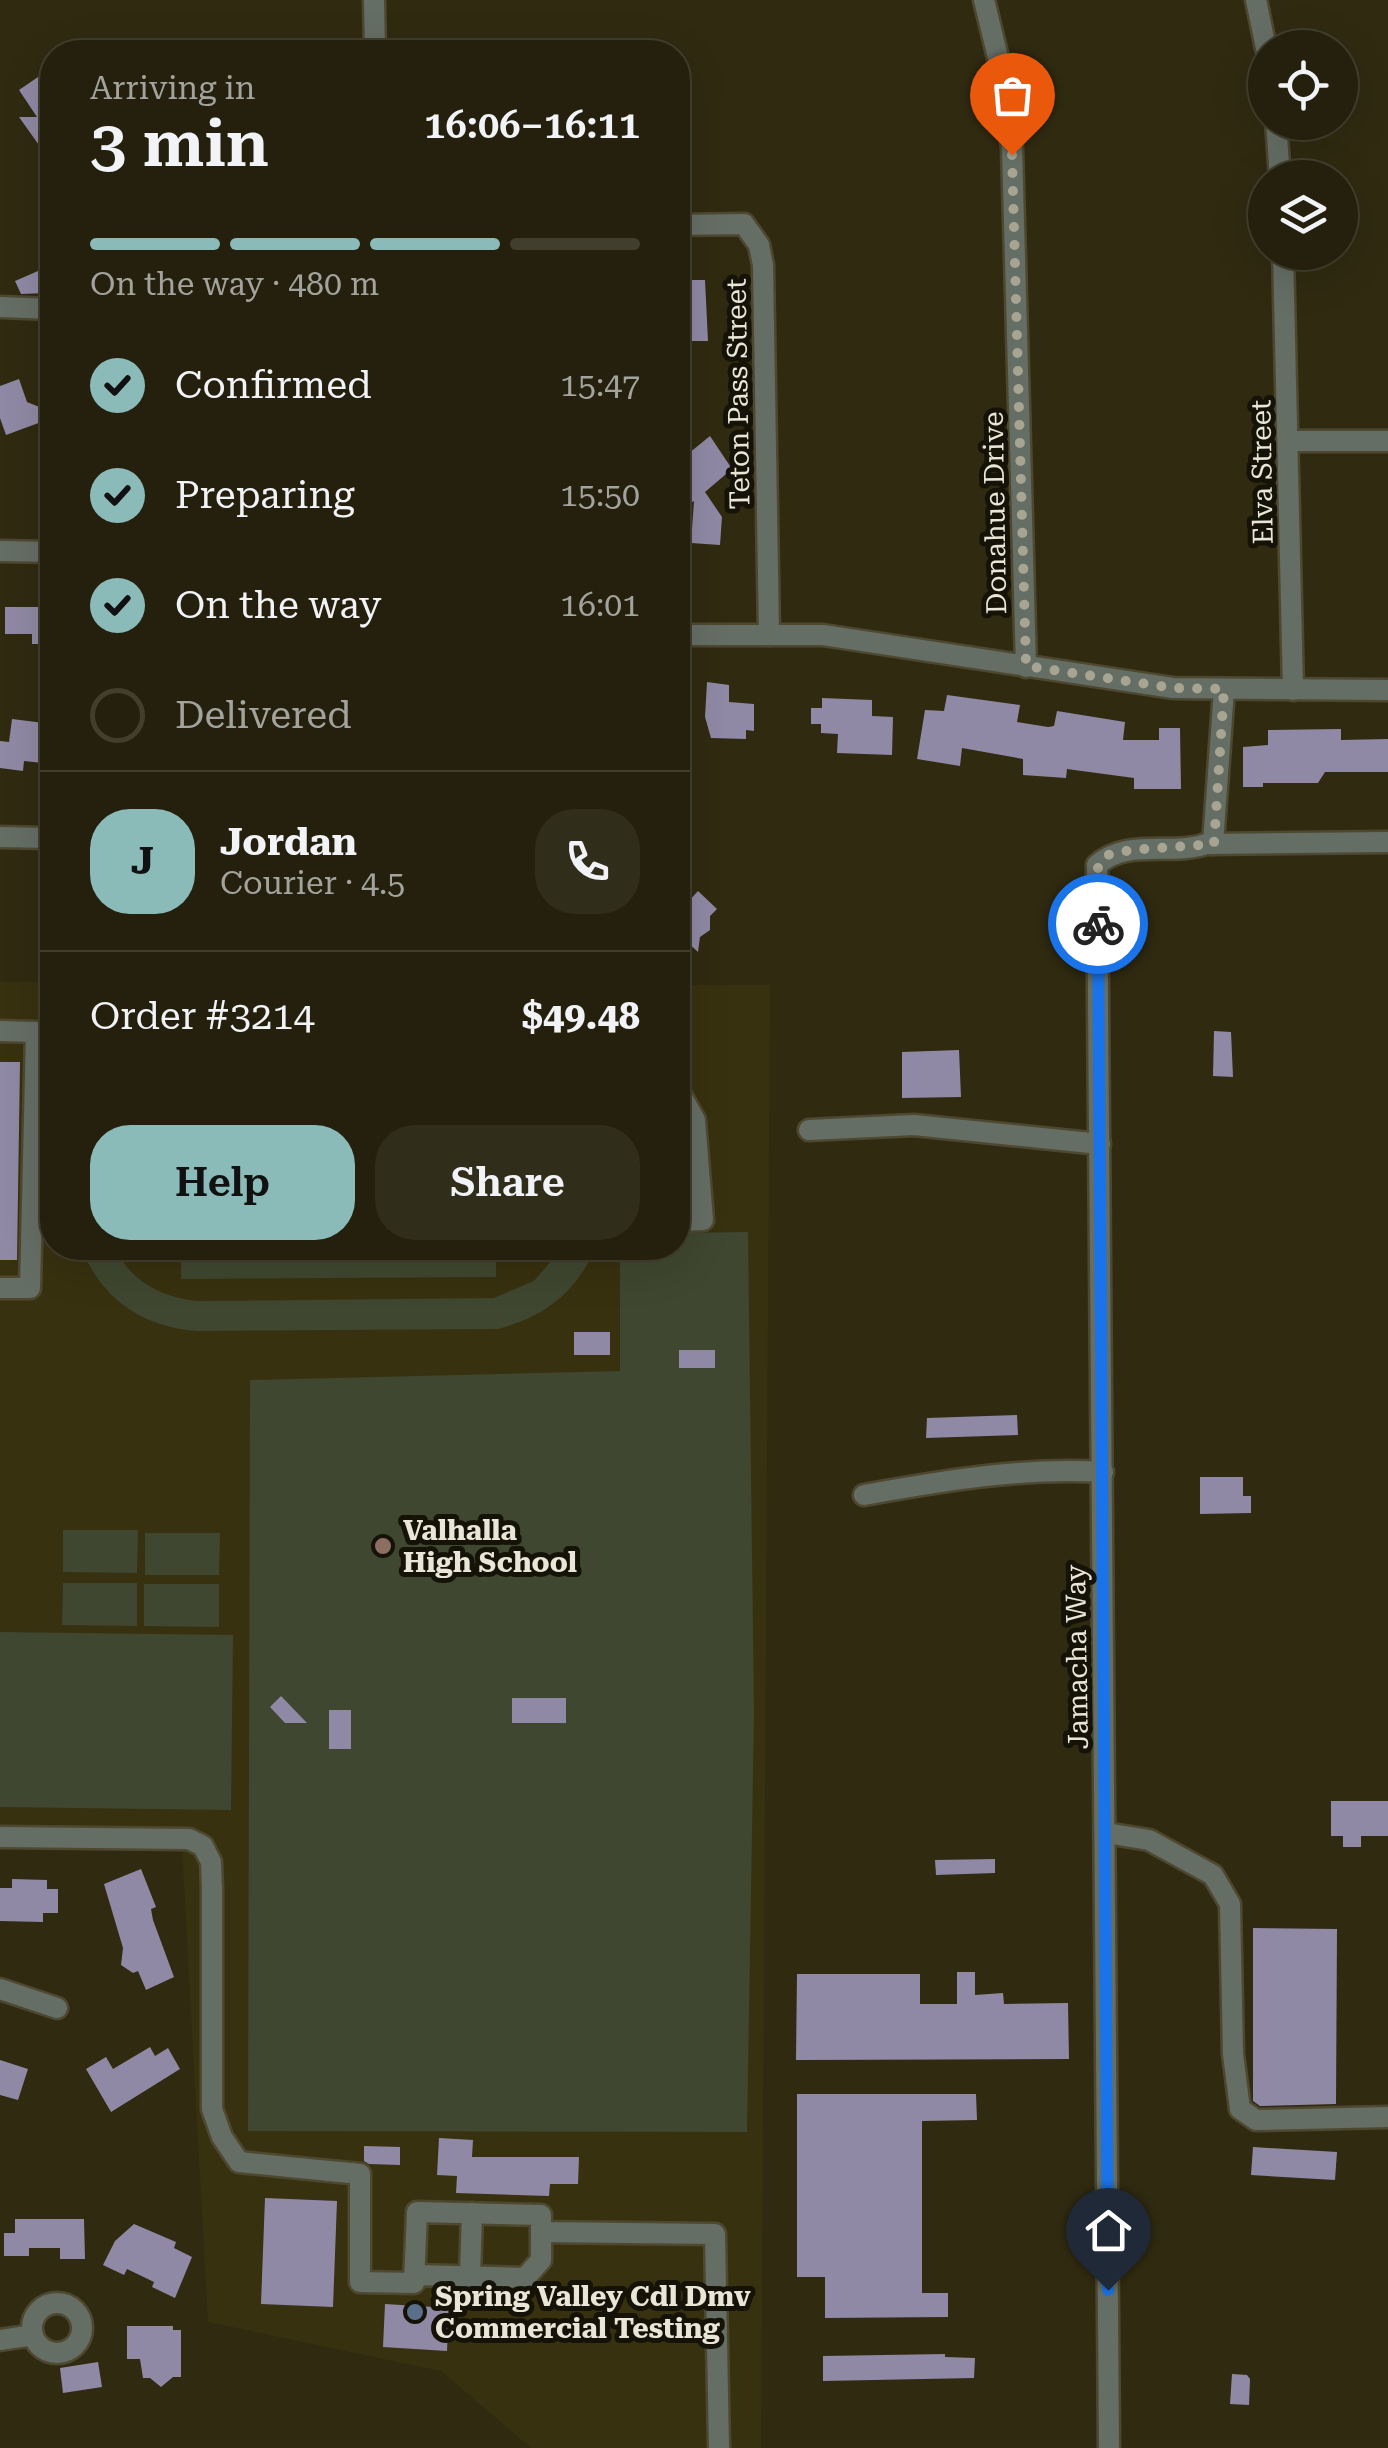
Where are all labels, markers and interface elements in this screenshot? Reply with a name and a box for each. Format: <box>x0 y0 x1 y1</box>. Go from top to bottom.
map controls <box>1248 30 1358 270</box>
button: locate <box>1248 30 1358 140</box>
pin <box>970 53 1055 156</box>
icon: bag <box>985 68 1040 123</box>
text: Arriving in <box>90 69 255 107</box>
text: 16:06–16:11 <box>424 103 640 147</box>
text: 3 min <box>90 106 269 182</box>
button: layers <box>1248 160 1358 270</box>
text: On the way · 480 m <box>90 265 379 303</box>
street label: Teton Pass Street <box>719 278 757 510</box>
icon: check <box>90 358 145 413</box>
text: Confirmed <box>175 363 372 407</box>
text: 15:47 <box>560 366 640 404</box>
street label: Elva Street <box>1244 399 1280 545</box>
street label: Donahue Drive <box>977 411 1013 615</box>
icon: check <box>90 468 145 523</box>
text: Preparing <box>175 473 355 517</box>
text: 15:50 <box>560 476 640 514</box>
icon: check <box>90 578 145 633</box>
text: On the way <box>175 583 381 627</box>
text: 16:01 <box>560 586 640 624</box>
text: Delivered <box>175 693 352 737</box>
button: phone <box>535 809 640 914</box>
text: Jordan <box>220 820 357 864</box>
text: J <box>131 839 154 883</box>
text: Courier · 4.5 <box>220 864 405 902</box>
courier <box>1048 874 1148 974</box>
icon: bike <box>1071 897 1126 952</box>
text: Order #3214 <box>90 994 315 1038</box>
text: $49.48 <box>522 994 640 1038</box>
button: Help <box>90 1125 355 1240</box>
button: Share <box>375 1125 640 1240</box>
place label: Valhalla High School <box>403 1514 577 1579</box>
marker: Valhalla High School <box>372 1535 394 1557</box>
street label: Jamacha Way <box>1059 1564 1095 1750</box>
pin <box>1066 2188 1151 2291</box>
icon: home <box>1081 2203 1136 2258</box>
place label: Spring Valley Cdl Dmv Commercial Testing <box>435 2280 751 2345</box>
marker: Spring Valley Cdl Dmv Commercial Testing <box>404 2301 426 2323</box>

